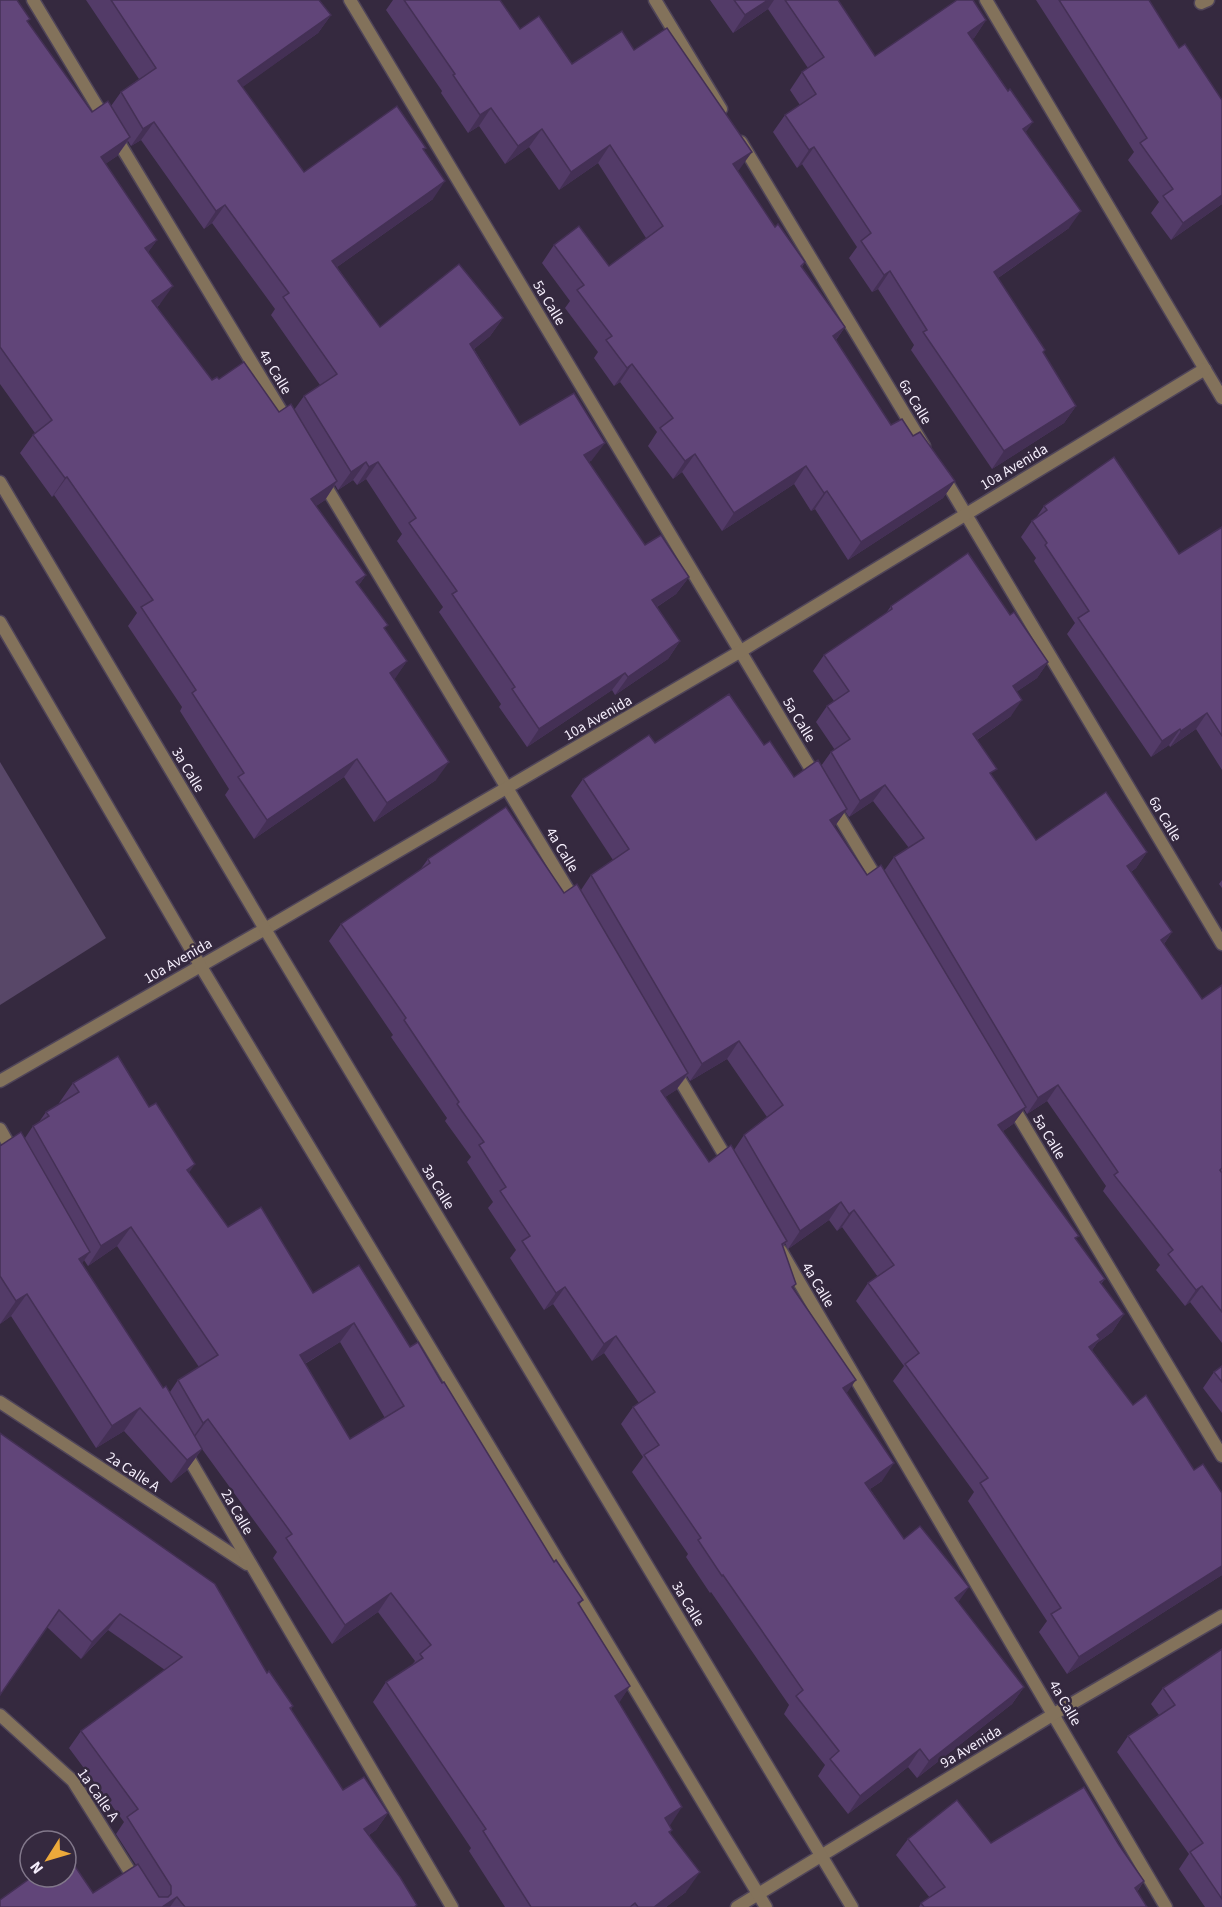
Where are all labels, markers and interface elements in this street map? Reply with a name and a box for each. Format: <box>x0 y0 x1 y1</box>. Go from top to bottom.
street label: 5a Calle <box>527 276 571 330</box>
street label: 4a Calle <box>253 345 297 399</box>
street label: 6a Calle <box>893 375 937 429</box>
street label: 10a Avenida <box>976 439 1052 495</box>
street label: 10a Avenida <box>560 690 636 746</box>
street label: 5a Calle <box>777 693 821 747</box>
street label: 3a Calle <box>166 743 210 797</box>
street label: 6a Calle <box>1143 792 1187 846</box>
street label: 4a Calle <box>540 823 584 877</box>
street label: 10a Avenida <box>140 933 216 989</box>
street label: 5a Calle <box>1027 1110 1071 1164</box>
street label: 3a Calle <box>416 1160 460 1214</box>
street label: 4a Calle <box>796 1258 840 1312</box>
street label: 2a Calle A <box>102 1447 165 1498</box>
street label: 2a Calle <box>216 1485 258 1539</box>
street label: 3a Calle <box>666 1577 710 1631</box>
street label: 4a Calle <box>1044 1676 1086 1730</box>
street label: 9a Avenida <box>936 1720 1006 1774</box>
street label: 1a Calle A <box>72 1764 124 1826</box>
north arrow <box>18 1829 78 1889</box>
text: N <box>25 1857 49 1878</box>

